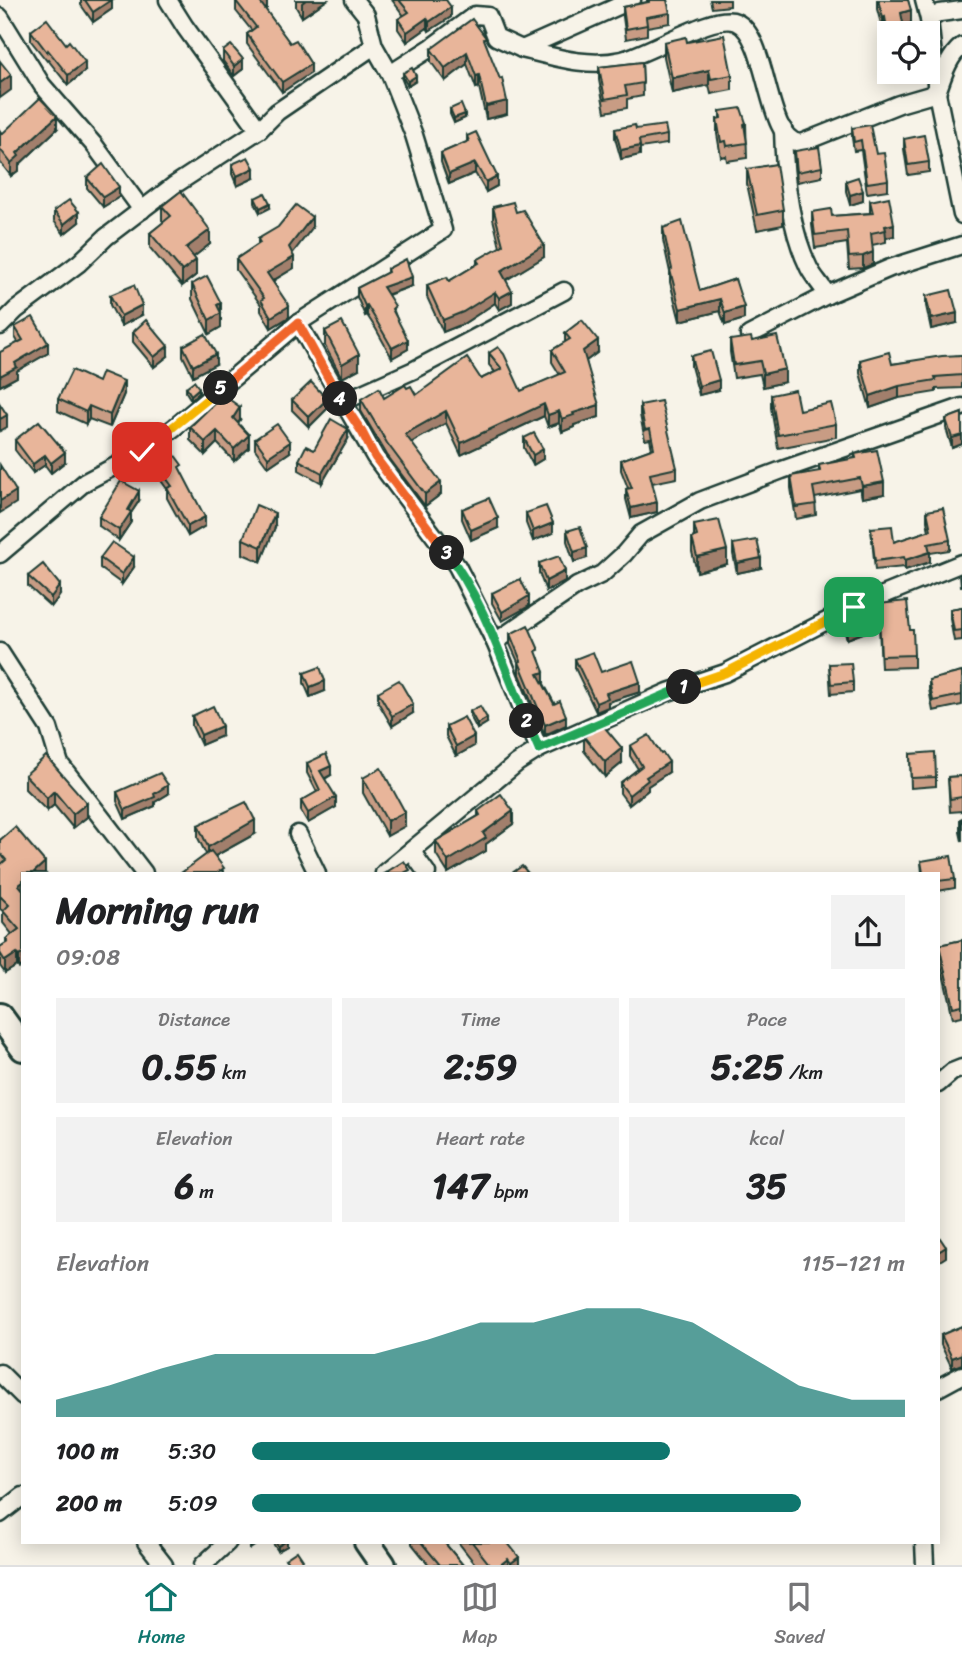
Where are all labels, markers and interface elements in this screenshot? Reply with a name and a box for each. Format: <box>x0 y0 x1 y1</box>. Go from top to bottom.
map controls <box>877 21 940 84</box>
button: locate <box>877 21 940 84</box>
pin: 5 <box>204 370 238 406</box>
text: 5 <box>215 371 226 404</box>
pin: 4 <box>322 382 358 416</box>
text: 4 <box>334 382 345 415</box>
pin <box>112 422 172 482</box>
icon: check <box>123 433 161 471</box>
pin: 3 <box>430 536 464 570</box>
text: 3 <box>441 536 452 569</box>
pin <box>824 577 884 637</box>
icon: arrive <box>835 588 873 626</box>
pin: 1 <box>666 670 702 704</box>
text: 1 <box>679 670 688 703</box>
pin: 2 <box>510 704 544 738</box>
text: 2 <box>521 704 532 737</box>
text: Morning run <box>56 877 259 944</box>
button: share <box>831 895 905 969</box>
text: 09:08 <box>56 937 120 978</box>
text: Distance <box>158 1003 230 1036</box>
text: Time <box>460 1003 501 1036</box>
text: Pace <box>747 1003 787 1036</box>
text: 0.55 <box>142 1036 217 1098</box>
text: 2:59 <box>444 1036 517 1098</box>
text: 5:25 <box>711 1036 784 1098</box>
text: km <box>217 1056 247 1089</box>
text: /km <box>784 1056 823 1089</box>
text: Elevation <box>156 1122 233 1155</box>
text: Heart rate <box>436 1122 525 1155</box>
text: kcal <box>750 1122 784 1155</box>
text: 6 <box>174 1155 194 1217</box>
text: 147 <box>432 1155 489 1217</box>
text: 35 <box>747 1155 787 1217</box>
text: m <box>194 1175 214 1208</box>
text: bpm <box>489 1175 529 1208</box>
text: Elevation <box>56 1243 149 1284</box>
text: 115–121 m <box>802 1243 905 1284</box>
text: 100 m <box>56 1431 119 1472</box>
text: 5:30 <box>168 1431 216 1472</box>
text: 200 m <box>56 1483 122 1524</box>
text: 5:09 <box>168 1483 218 1524</box>
tab: Home <box>138 1578 185 1653</box>
tab: Map <box>461 1578 499 1653</box>
tab: Saved <box>774 1578 824 1653</box>

